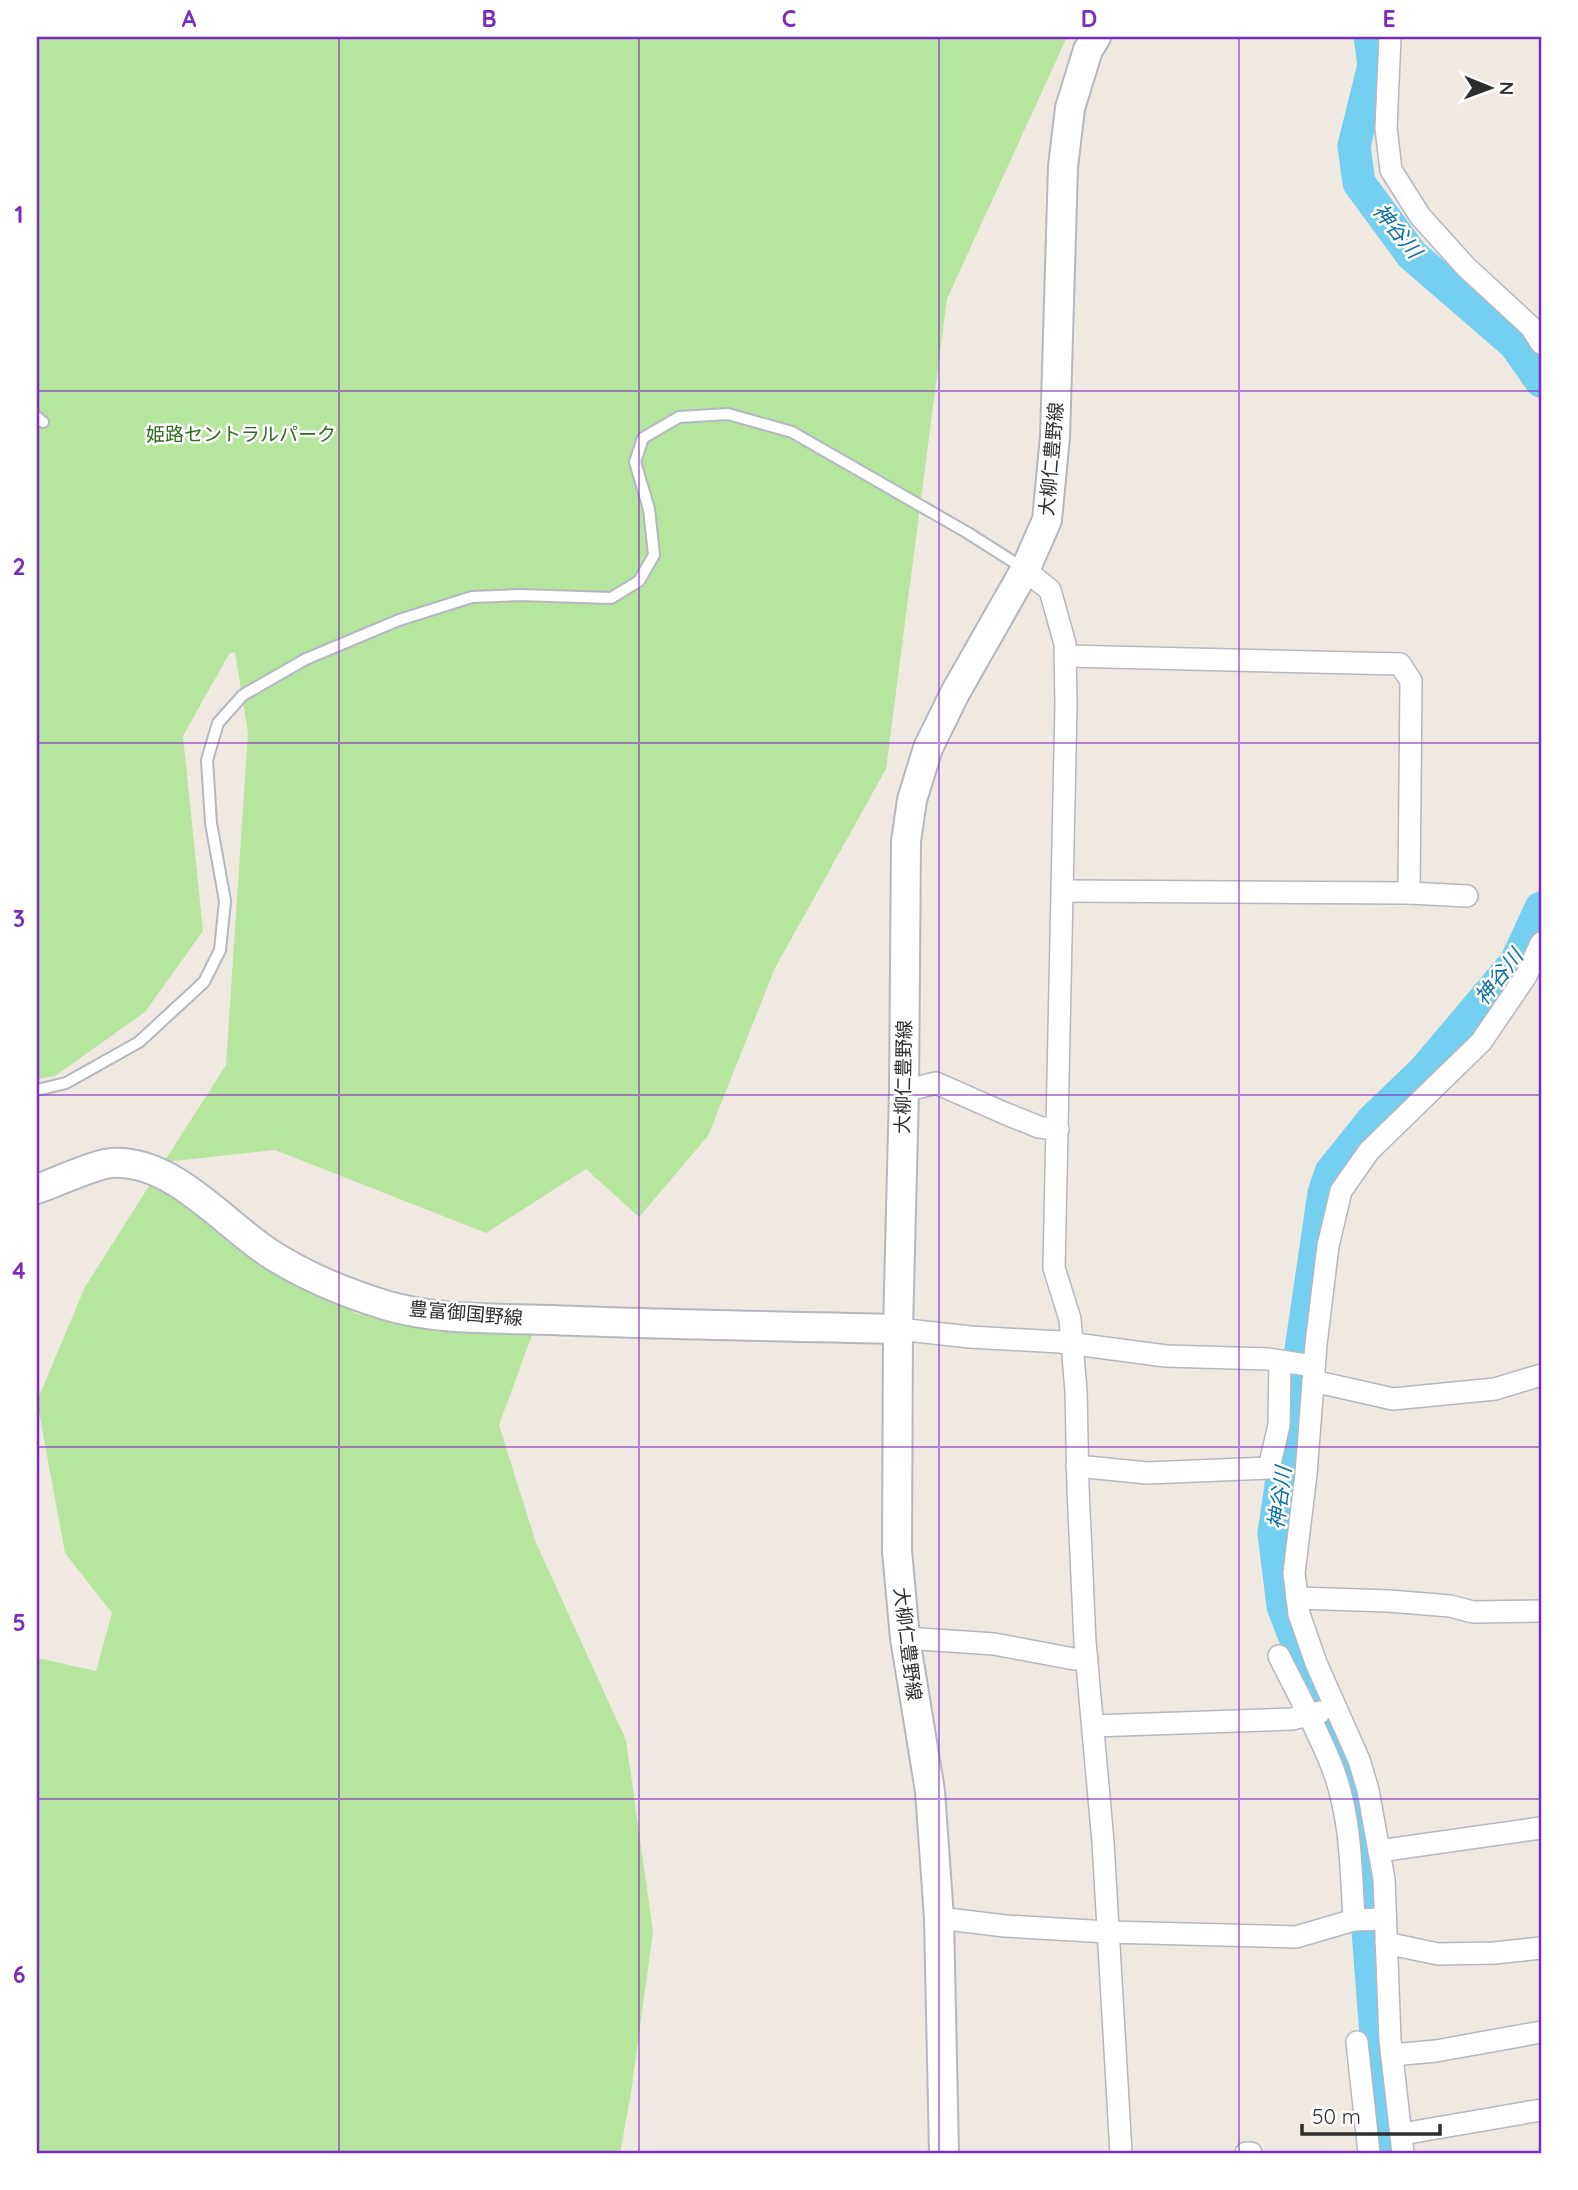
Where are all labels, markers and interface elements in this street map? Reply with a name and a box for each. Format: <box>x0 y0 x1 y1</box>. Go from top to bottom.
text: A <box>182 4 197 33</box>
text: B <box>481 4 497 33</box>
text: C <box>782 4 796 33</box>
text: D <box>1081 4 1097 33</box>
text: E <box>1382 4 1396 33</box>
north arrow <box>1456 52 1526 122</box>
text: N <box>1495 81 1519 95</box>
water label: 神谷川 <box>1368 198 1429 265</box>
text: 1 <box>15 200 23 229</box>
street label: 大柳仁豊野線 <box>1034 401 1068 517</box>
park label: 姫路セントラルパーク <box>146 422 336 446</box>
text: 2 <box>12 552 26 581</box>
text: 3 <box>13 904 25 933</box>
water label: 神谷川 <box>1469 942 1529 1009</box>
street label: 大柳仁豊野線 <box>890 1020 916 1134</box>
text: 4 <box>12 1256 26 1285</box>
street label: 豊富御国野線 <box>408 1296 524 1330</box>
water label: 神谷川 <box>1262 1463 1296 1531</box>
street label: 大柳仁豊野線 <box>889 1586 927 1702</box>
text: 5 <box>12 1608 26 1637</box>
text: 6 <box>13 1960 25 1989</box>
scale bar <box>1302 2092 1440 2136</box>
text: 50 m <box>1312 2103 1361 2129</box>

